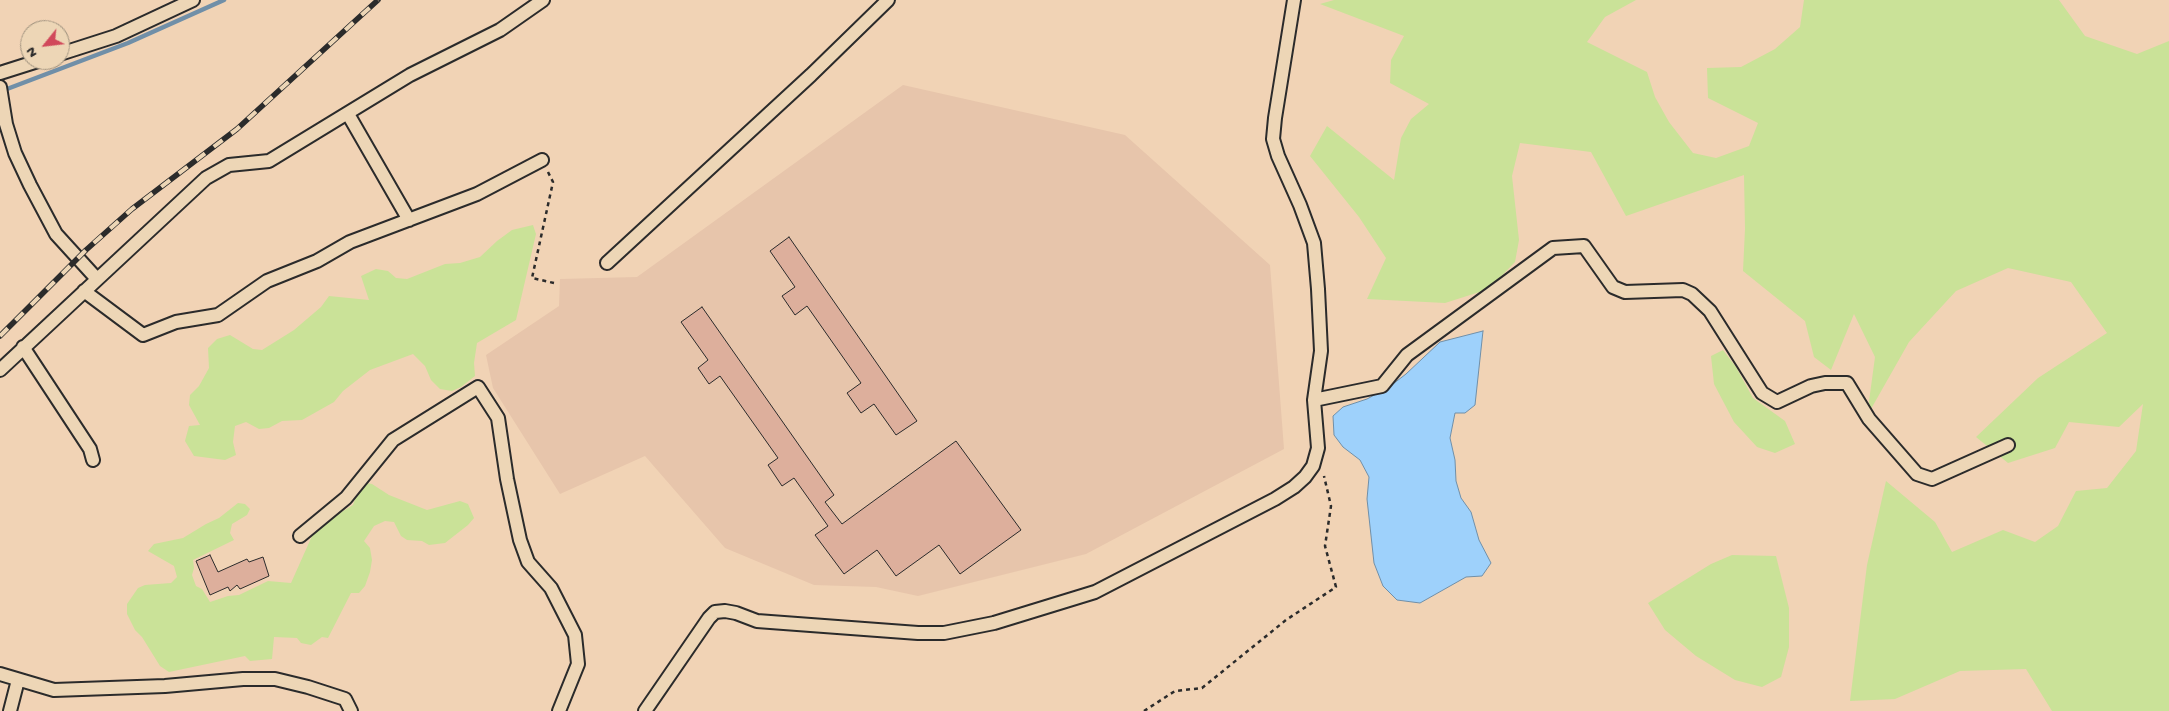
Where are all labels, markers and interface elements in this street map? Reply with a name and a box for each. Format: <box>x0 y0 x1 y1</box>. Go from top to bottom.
north arrow <box>20 20 70 70</box>
text: N <box>23 44 42 60</box>

